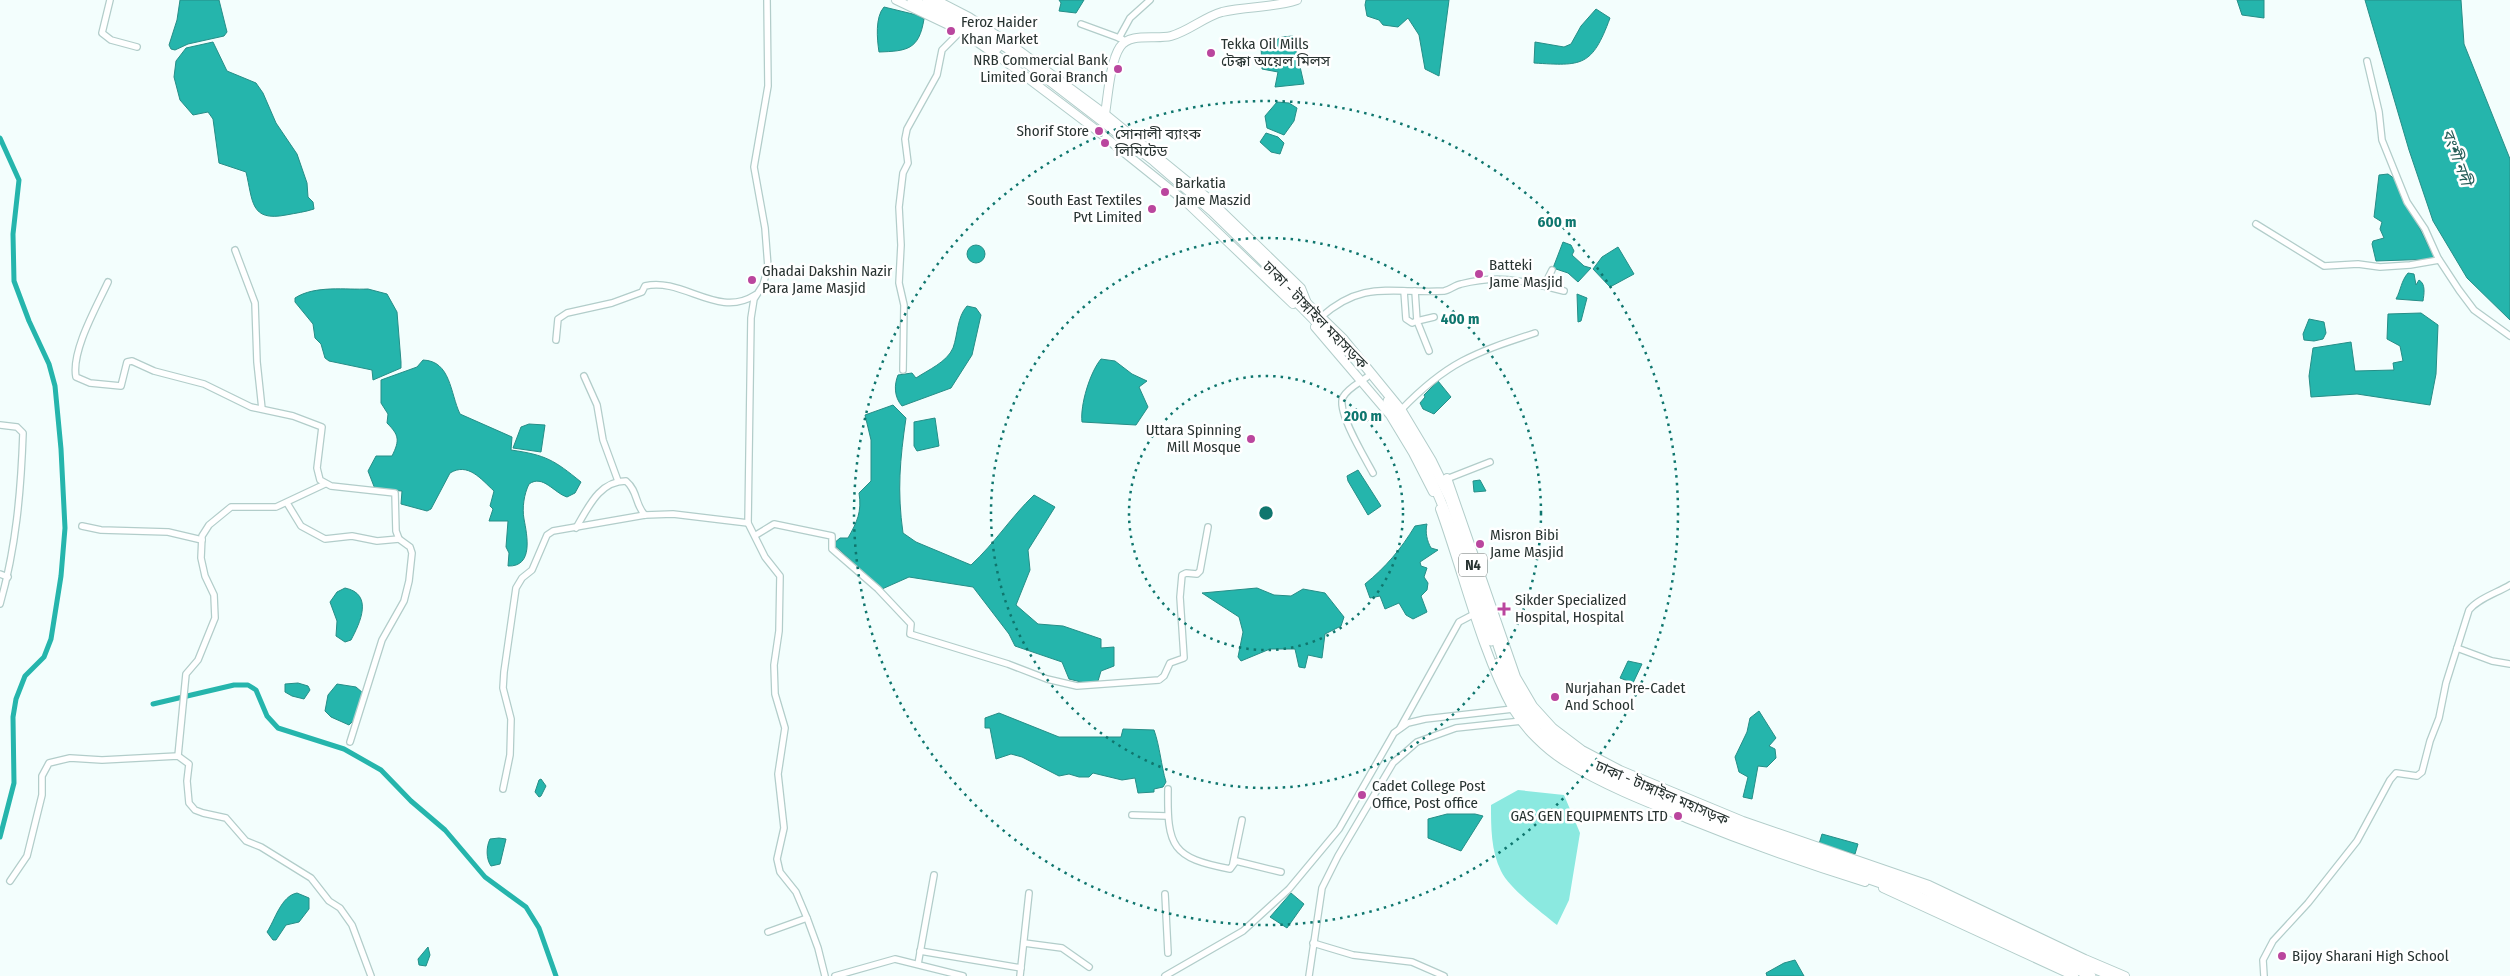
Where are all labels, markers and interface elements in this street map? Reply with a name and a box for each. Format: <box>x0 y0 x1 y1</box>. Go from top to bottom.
place label: Feroz Haider Khan Market <box>961 13 1038 48</box>
marker: Feroz Haider Khan Market <box>945 25 957 37</box>
place label: Tekka Oil Mills টেক্কা অয়েল মিলস <box>1221 35 1331 70</box>
marker: Tekka Oil Mills টেক্কা অয়েল মিলস <box>1205 47 1217 59</box>
place label: NRB Commercial Bank Limited Gorai Branch <box>973 51 1108 86</box>
marker: NRB Commercial Bank Limited Gorai Branch <box>1112 63 1124 75</box>
place label: Shorif Store <box>1016 122 1089 140</box>
marker: Shorif Store <box>1093 125 1105 137</box>
place label: সোনালী ব্যাংক লিমিটেড <box>1114 125 1202 160</box>
water label: বংশী নদী <box>2438 126 2477 190</box>
marker: সোনালী ব্যাংক লিমিটেড <box>1099 137 1111 149</box>
place label: Barkatia Jame Maszid <box>1175 174 1251 209</box>
marker: Barkatia Jame Maszid <box>1159 186 1171 198</box>
place label: South East Textiles Pvt Limited <box>1027 191 1142 226</box>
marker: South East Textiles Pvt Limited <box>1146 203 1158 215</box>
text: 600 m <box>1538 213 1576 231</box>
place label: Batteki Jame Masjid <box>1489 256 1563 291</box>
street label: ঢাকা - টাঙ্গাইল মহাসড়ক <box>1258 257 1372 373</box>
place label: Ghadai Dakshin Nazir Para Jame Masjid <box>762 262 893 297</box>
marker: Batteki Jame Masjid <box>1473 268 1485 280</box>
marker: Ghadai Dakshin Nazir Para Jame Masjid <box>746 274 758 286</box>
text: 400 m <box>1441 310 1479 328</box>
text: 200 m <box>1343 407 1382 425</box>
place label: Uttara Spinning Mill Mosque <box>1146 421 1241 456</box>
marker: Uttara Spinning Mill Mosque <box>1245 433 1257 445</box>
centre of rings <box>1257 504 1275 522</box>
place label: Misron Bibi Jame Masjid <box>1490 526 1564 561</box>
marker: Misron Bibi Jame Masjid <box>1474 538 1486 550</box>
road number: N4 <box>1459 554 1487 576</box>
place label: Sikder Specialized Hospital, Hospital <box>1515 591 1627 626</box>
marker: Sikder Specialized Hospital, Hospital <box>1497 602 1511 616</box>
place label: Nurjahan Pre-Cadet And School <box>1565 679 1685 714</box>
marker: Nurjahan Pre-Cadet And School <box>1549 691 1561 703</box>
street label: ঢাকা - টাঙ্গাইল মহাসড়ক <box>1592 756 1732 830</box>
place label: Cadet College Post Office, Post office <box>1372 777 1486 812</box>
marker: Cadet College Post Office, Post office <box>1356 789 1368 801</box>
place label: GAS GEN EQUIPMENTS LTD <box>1510 807 1668 825</box>
marker: GAS GEN EQUIPMENTS LTD <box>1672 810 1684 822</box>
place label: Bijoy Sharani High School <box>2292 947 2449 965</box>
marker: Bijoy Sharani High School <box>2276 950 2288 962</box>

